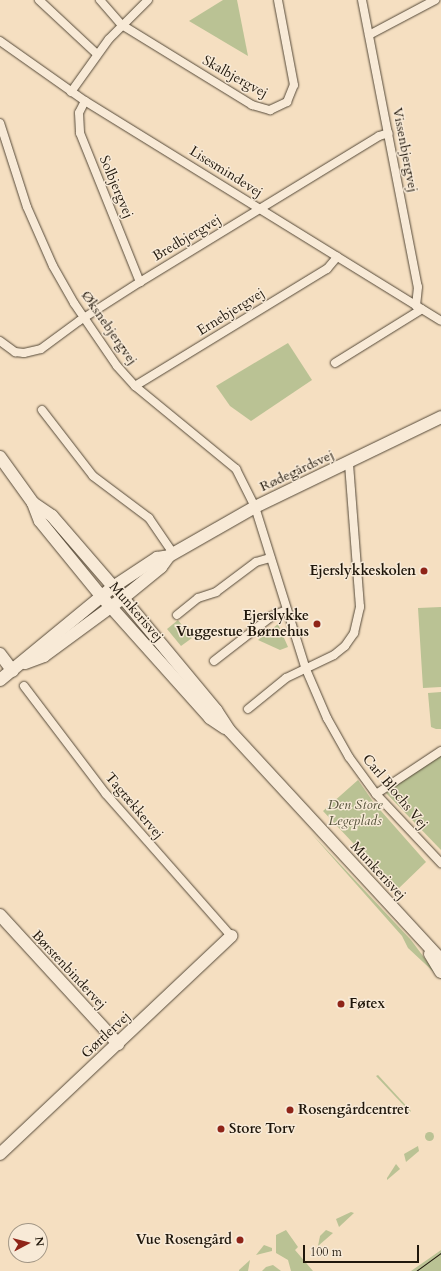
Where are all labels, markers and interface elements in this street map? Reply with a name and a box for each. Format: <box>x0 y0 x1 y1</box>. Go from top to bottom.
street label: Skalbjergvej <box>199 52 271 102</box>
street label: Vissenbjergvej <box>389 106 421 194</box>
street label: Lisesmindevej <box>186 143 266 201</box>
street label: Solbjergvej <box>95 153 137 221</box>
street label: Bredbjergvej <box>150 211 224 265</box>
street label: Ernebjergvej <box>194 285 268 339</box>
street label: Øksnebjergvej <box>77 288 141 368</box>
street label: Rødegårdsvej <box>257 446 337 496</box>
place label: Ejerslykkeskolen <box>309 563 416 579</box>
marker: Ejerslykkeskolen <box>419 566 429 576</box>
street label: Munkerisvej <box>105 579 167 645</box>
place label: Ejerslykke Vuggestue Børnehus <box>176 608 309 640</box>
marker: Ejerslykke Vuggestue Børnehus <box>312 619 322 629</box>
street label: Carl Blochs Vej <box>359 751 431 833</box>
street label: Tagtækkervej <box>101 769 167 843</box>
park label: Den Store Legeplads <box>327 797 383 830</box>
street label: Munkerisvej <box>347 838 409 904</box>
street label: Børstenbindervej <box>28 927 110 1013</box>
place label: Føtex <box>349 996 385 1012</box>
marker: Føtex <box>336 999 346 1009</box>
street label: Gørtlervej <box>78 1008 134 1062</box>
place label: Rosengårdcentret <box>298 1102 409 1118</box>
marker: Rosengårdcentret <box>285 1105 295 1115</box>
place label: Store Torv <box>229 1121 295 1137</box>
marker: Store Torv <box>216 1124 226 1134</box>
north arrow <box>8 1223 48 1263</box>
place label: Vue Rosengård <box>136 1232 232 1248</box>
marker: Vue Rosengård <box>235 1235 245 1245</box>
text: N <box>31 1236 47 1247</box>
scale bar <box>305 1237 421 1263</box>
text: 100 m <box>310 1244 342 1260</box>

